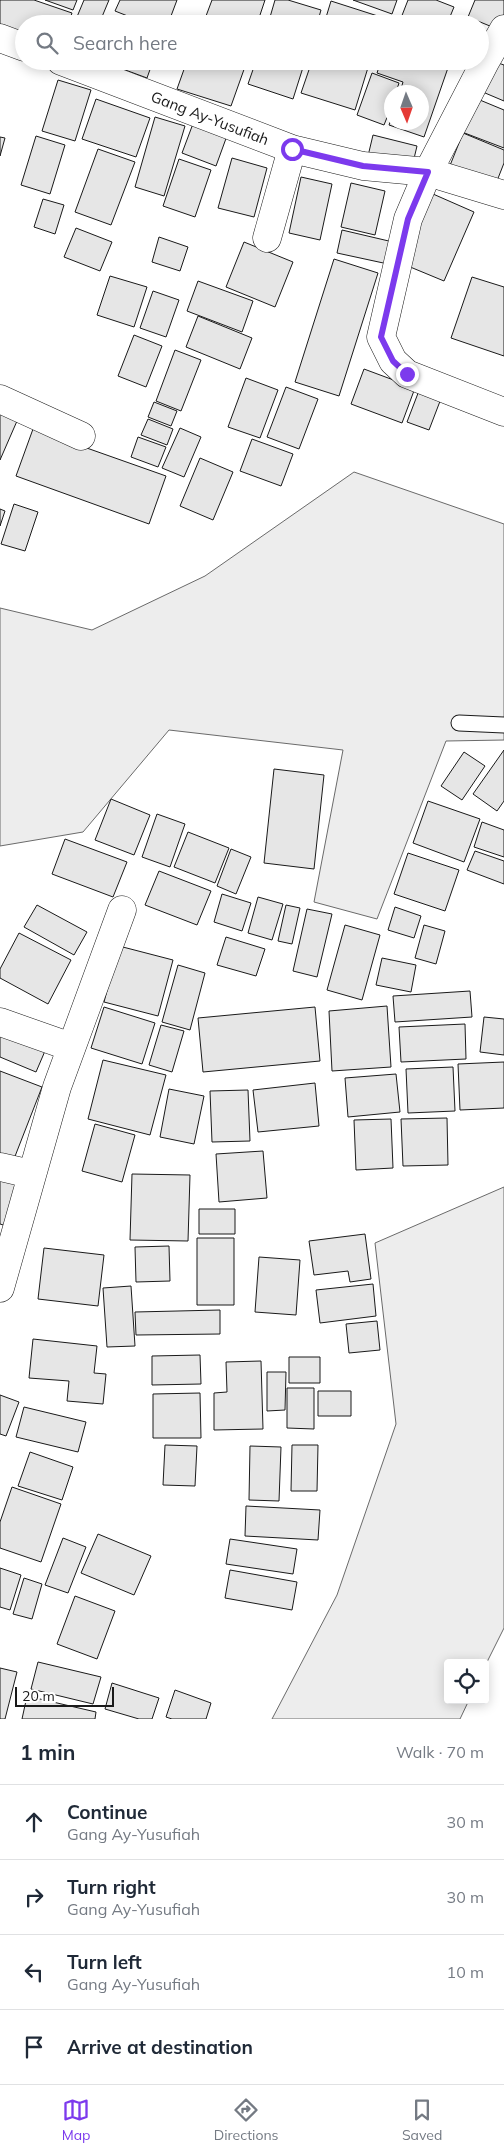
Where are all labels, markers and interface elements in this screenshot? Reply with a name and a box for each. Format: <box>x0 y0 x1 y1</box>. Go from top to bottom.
search box <box>15 15 489 70</box>
icon: search <box>33 29 61 57</box>
text: Search here <box>73 31 177 55</box>
north arrow <box>384 85 429 130</box>
street label: Gang Ay-Yusufiah <box>148 87 272 149</box>
route start <box>281 138 304 161</box>
route end <box>396 363 419 386</box>
map controls <box>444 1659 489 1704</box>
button: locate <box>444 1659 489 1704</box>
scale bar <box>15 1684 114 1707</box>
text: 20 m <box>22 1687 55 1705</box>
text: 1 min <box>20 1739 75 1765</box>
text: Walk · 70 m <box>396 1742 484 1762</box>
text: Continue <box>67 1800 147 1824</box>
icon: ahead <box>20 1808 48 1836</box>
text: 30 m <box>447 1812 484 1832</box>
text: Gang Ay-Yusufiah <box>67 1824 200 1844</box>
text: Turn right <box>67 1875 156 1899</box>
icon: right <box>20 1883 48 1911</box>
text: 30 m <box>447 1887 484 1907</box>
text: Gang Ay-Yusufiah <box>67 1899 200 1919</box>
text: Turn left <box>67 1950 142 1974</box>
icon: left <box>20 1958 48 1986</box>
text: 10 m <box>447 1962 484 1982</box>
text: Gang Ay-Yusufiah <box>67 1974 200 1994</box>
icon: arrive <box>20 2033 48 2061</box>
text: Arrive at destination <box>67 2035 253 2059</box>
tab: Map <box>62 2096 90 2144</box>
tab: Directions <box>214 2096 279 2144</box>
tab: Saved <box>402 2096 442 2144</box>

